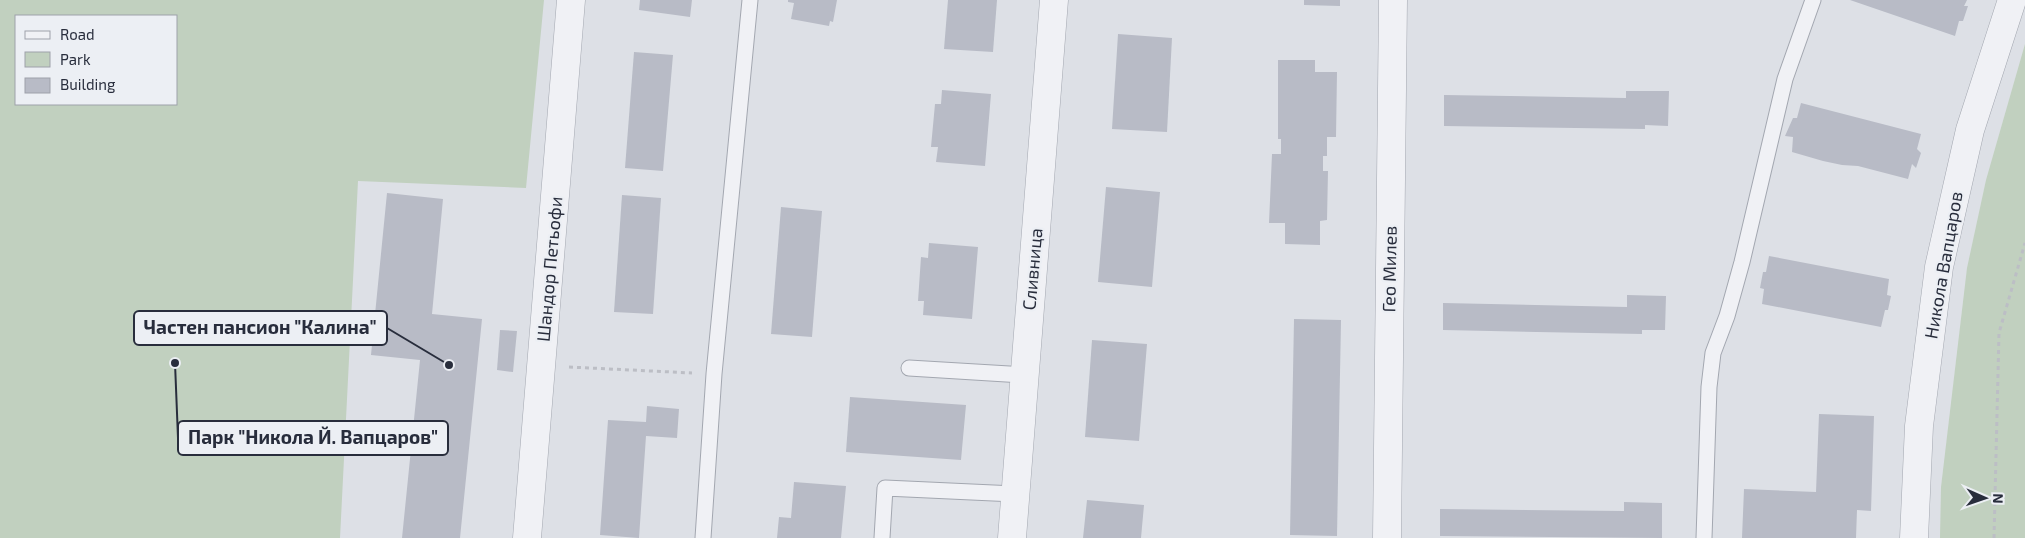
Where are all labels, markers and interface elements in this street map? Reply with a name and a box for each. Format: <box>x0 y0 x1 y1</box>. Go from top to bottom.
legend <box>15 15 178 105</box>
text: Road <box>60 25 95 43</box>
text: Park <box>60 50 91 68</box>
text: Building <box>60 75 116 93</box>
street label: Никола Вапцаров <box>1919 190 1967 340</box>
street label: Шандор Петьофи <box>532 195 566 343</box>
street label: Гео Милев <box>1377 225 1401 313</box>
street label: Сливница <box>1017 227 1047 311</box>
callout: Частен пансион "Калина" <box>134 311 387 345</box>
text: Частен пансион "Калина" <box>144 315 376 338</box>
callout: Парк "Никола Й. Вапцаров" <box>178 421 448 455</box>
text: Парк "Никола Й. Вапцаров" <box>188 425 438 448</box>
north arrow <box>1960 473 2010 523</box>
text: N <box>1990 493 2007 504</box>

